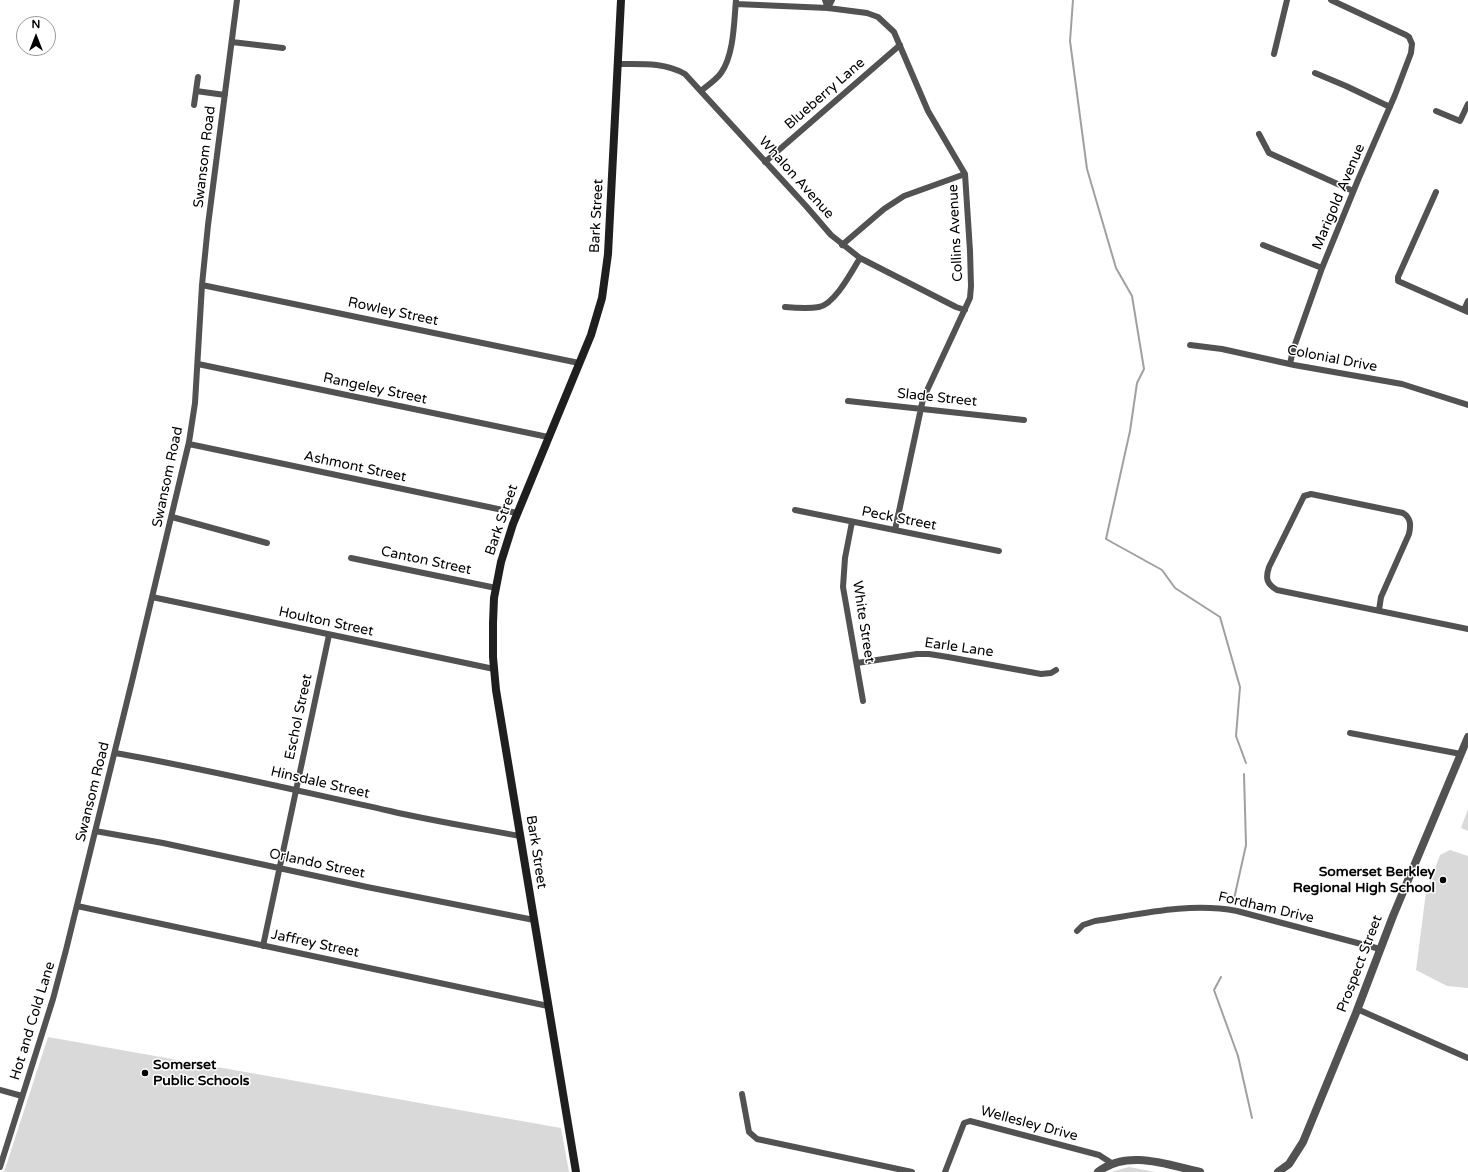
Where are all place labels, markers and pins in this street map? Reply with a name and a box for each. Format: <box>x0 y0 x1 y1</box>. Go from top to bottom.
place label: Somerset Berkley Regional High School <box>1293 864 1435 896</box>
marker: Somerset Berkley Regional High School <box>1438 875 1448 885</box>
place label: Somerset Public Schools <box>153 1057 250 1090</box>
marker: Somerset Public Schools <box>140 1068 150 1078</box>

